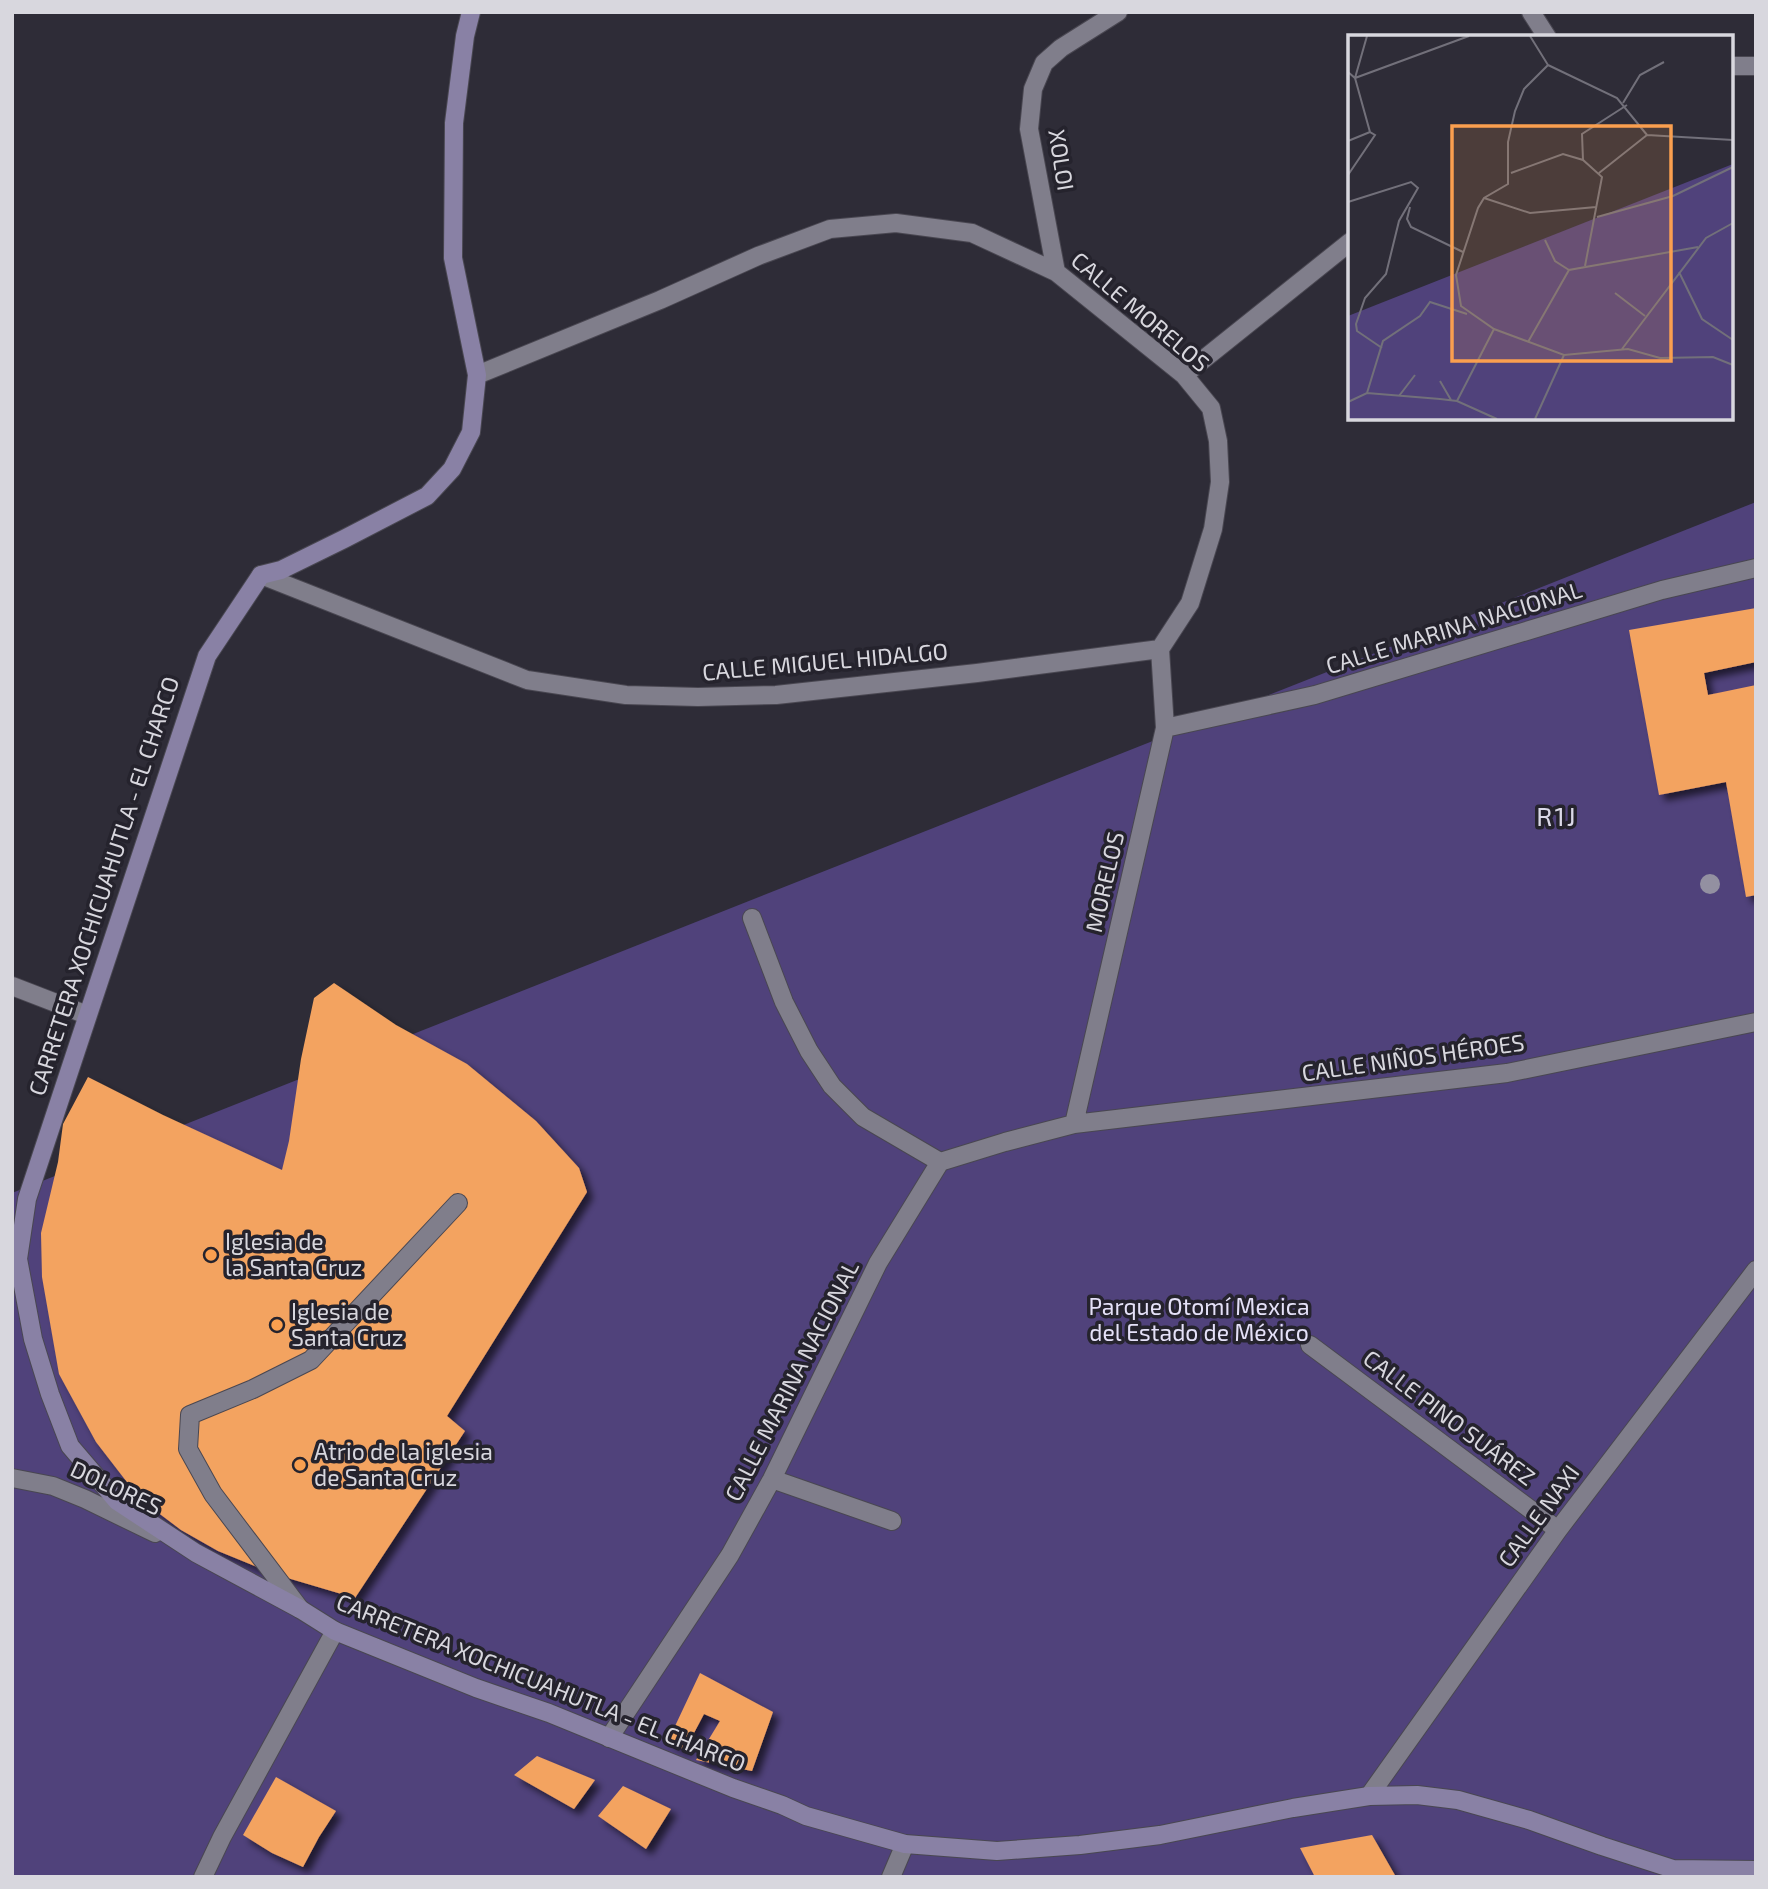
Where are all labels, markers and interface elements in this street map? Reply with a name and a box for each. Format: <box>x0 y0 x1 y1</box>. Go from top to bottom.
inset map <box>1348 35 1733 420</box>
street label: XOLOI <box>1043 127 1081 193</box>
street label: CALLE MORELOS <box>1066 245 1215 377</box>
street label: CALLE MARINA NACIONAL <box>1322 575 1585 679</box>
street label: CALLE MIGUEL HIDALGO <box>701 636 949 686</box>
street label: CARRETERA XOCHICUAHUTLA - EL CHARCO <box>22 673 184 1099</box>
district label: R1J <box>1536 800 1578 831</box>
street label: MORELOS <box>1079 829 1129 935</box>
street label: CALLE NIÑOS HÉROES <box>1300 1028 1526 1086</box>
place label: Iglesia de la Santa Cruz <box>225 1227 362 1281</box>
marker: Iglesia de la Santa Cruz <box>203 1247 219 1263</box>
street label: CALLE MARINA NACIONAL <box>718 1255 864 1505</box>
park label: Parque Otomí Mexica del Estado de México <box>1088 1292 1310 1346</box>
place label: Iglesia de Santa Cruz <box>291 1297 404 1351</box>
marker: Iglesia de Santa Cruz <box>269 1317 285 1333</box>
street label: CALLE PINO SUÁREZ <box>1358 1343 1541 1491</box>
place label: Atrio de la iglesia de Santa Cruz <box>314 1437 493 1491</box>
street label: DOLORES <box>66 1454 167 1520</box>
marker: Atrio de la iglesia de Santa Cruz <box>292 1457 308 1473</box>
street label: CALLE NAXI <box>1492 1459 1585 1572</box>
street label: CARRETERA XOCHICUAHUTLA - EL CHARCO <box>333 1587 750 1777</box>

